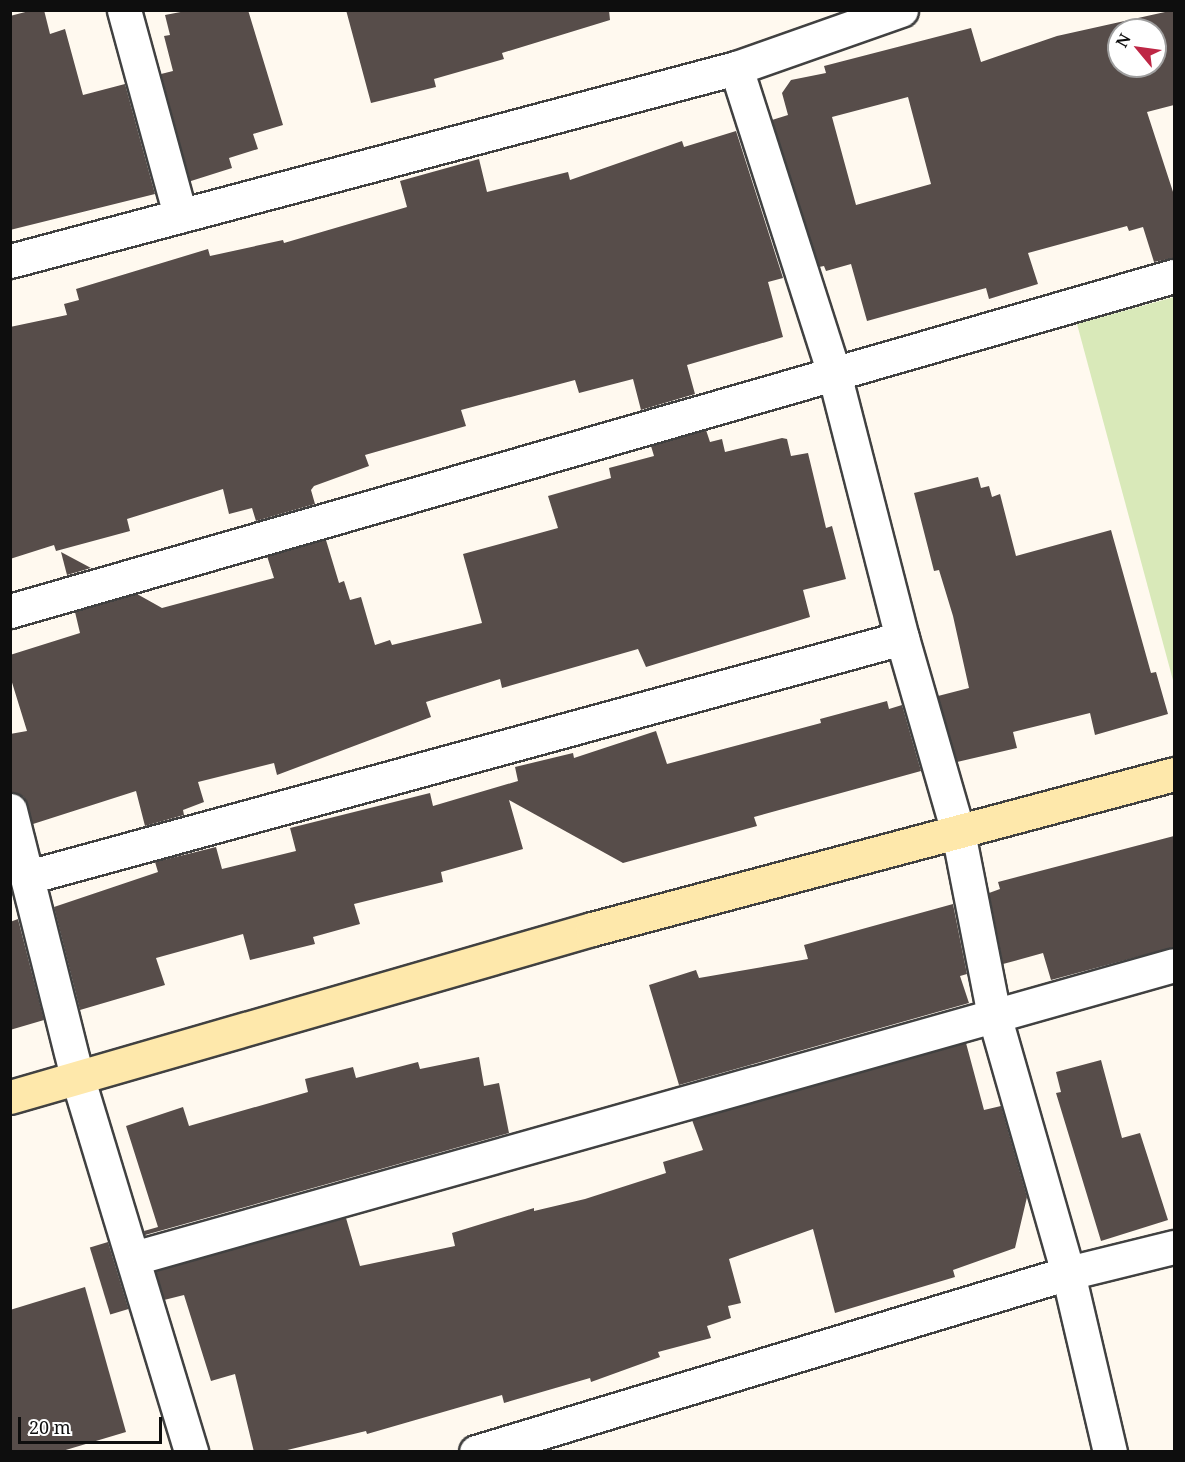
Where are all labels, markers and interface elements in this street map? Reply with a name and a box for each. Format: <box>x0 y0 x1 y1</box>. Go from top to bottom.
north arrow <box>1107 18 1167 78</box>
text: N <box>1110 29 1136 51</box>
scale bar <box>21 1405 165 1443</box>
text: 20 m <box>29 1415 71 1439</box>

